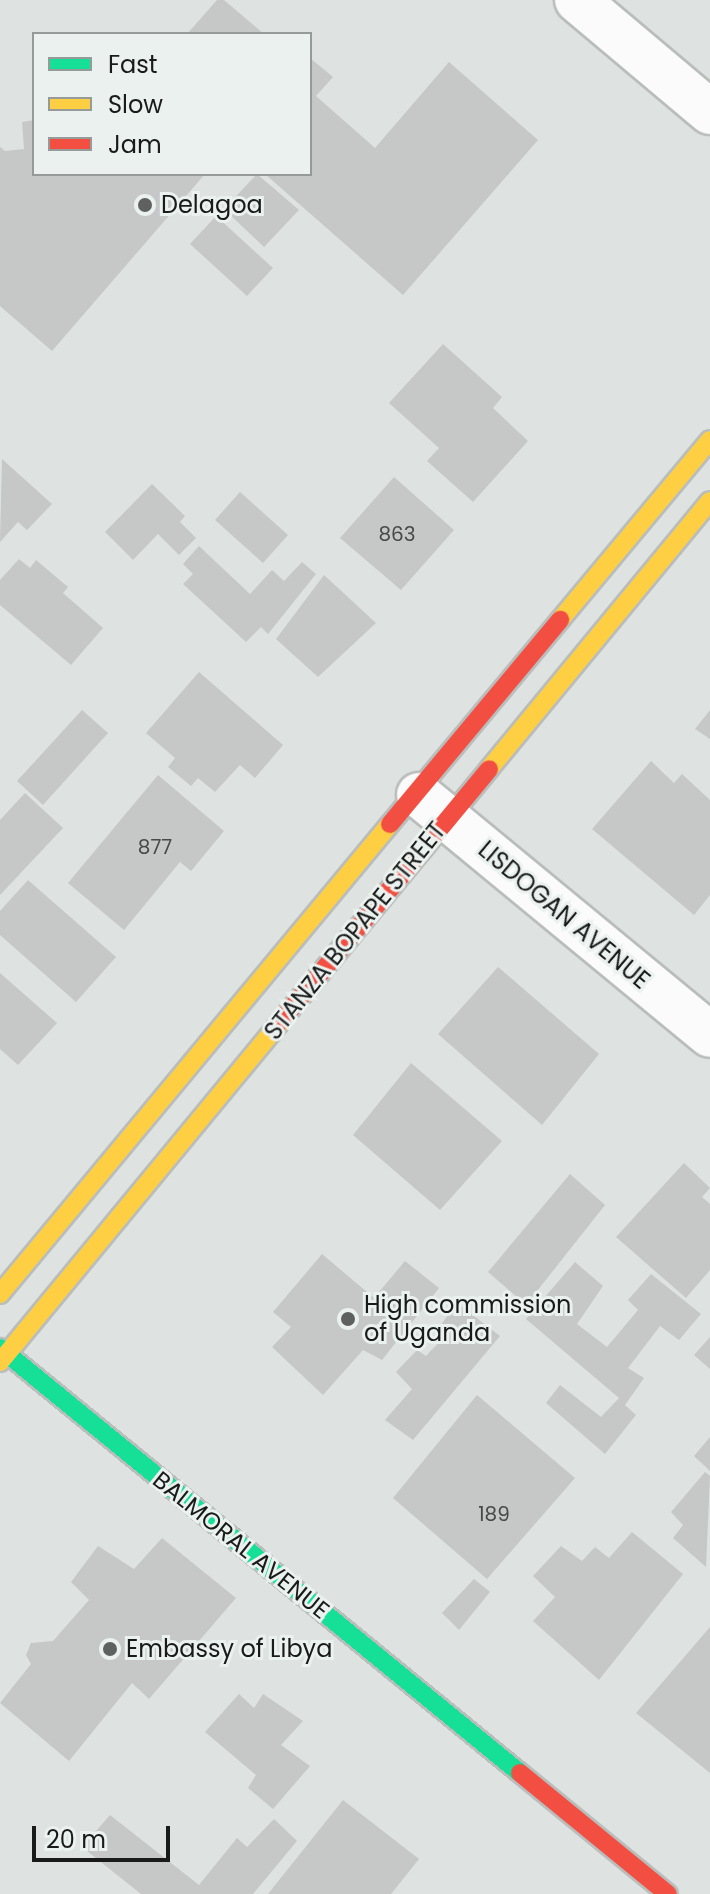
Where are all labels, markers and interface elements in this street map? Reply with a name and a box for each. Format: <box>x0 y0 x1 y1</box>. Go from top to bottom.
legend <box>32 32 312 176</box>
text: Fast <box>108 48 158 81</box>
text: Slow <box>108 88 163 121</box>
text: Jam <box>108 128 162 161</box>
place label: Delagoa <box>161 191 263 219</box>
marker: Delagoa <box>136 196 154 214</box>
house number: 863 <box>378 522 416 546</box>
street label: STANZA BOPAPE STREET <box>258 817 452 1045</box>
house number: 877 <box>138 835 172 859</box>
street label: LISDOGAN AVENUE <box>473 835 655 995</box>
place label: High commission of Uganda <box>364 1291 571 1347</box>
marker: High commission of Uganda <box>339 1310 357 1328</box>
street label: BALMORAL AVENUE <box>147 1465 335 1625</box>
house number: 189 <box>478 1502 510 1526</box>
place label: Embassy of Libya <box>126 1635 332 1663</box>
marker: Embassy of Libya <box>101 1640 119 1658</box>
scale bar <box>36 1810 174 1860</box>
text: 20 m <box>46 1823 106 1856</box>

